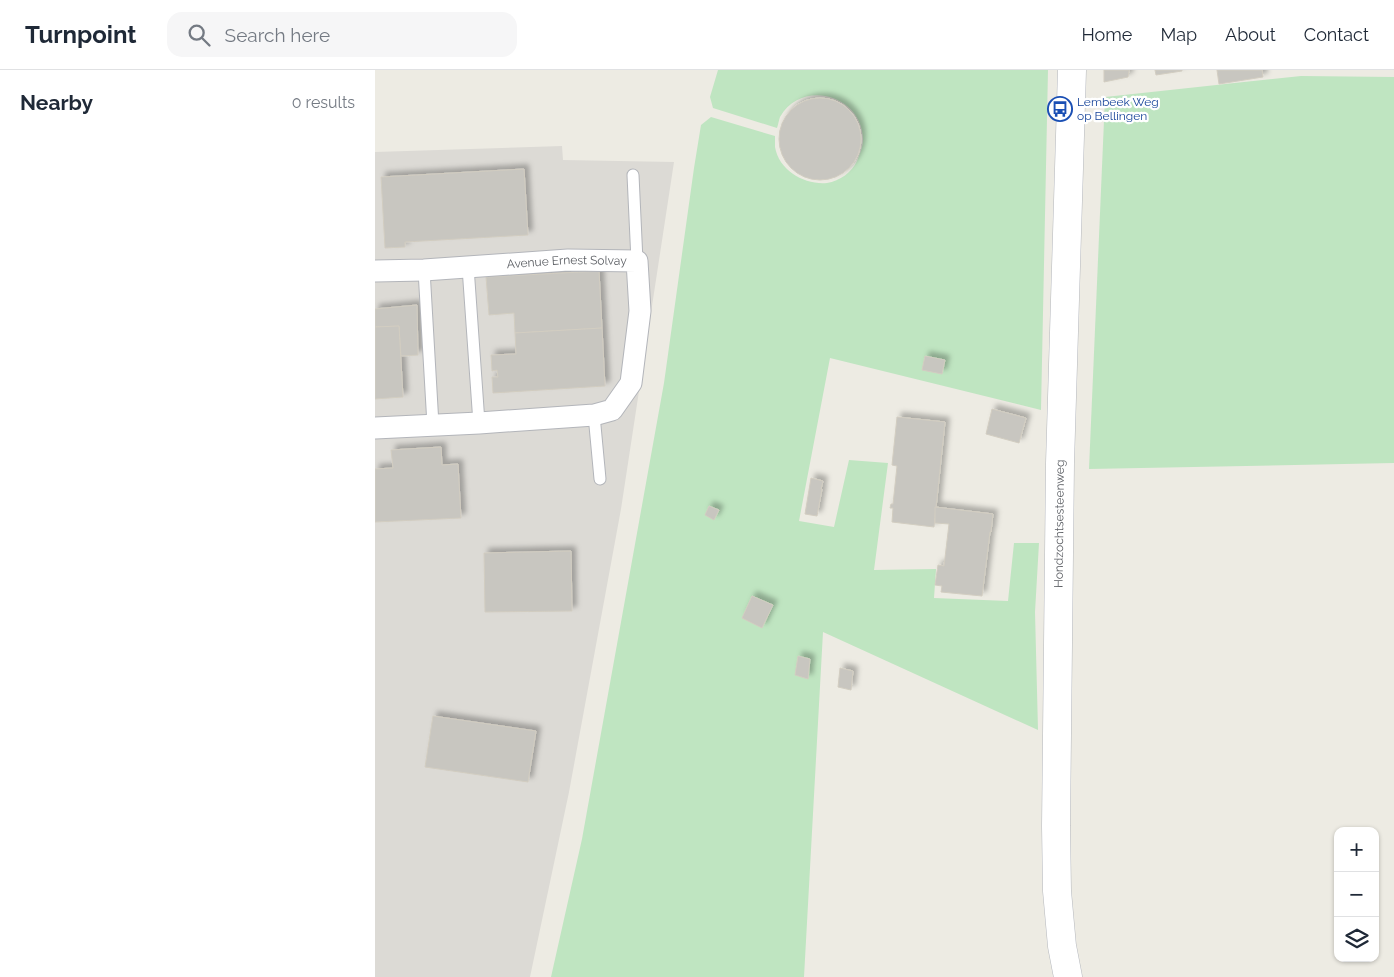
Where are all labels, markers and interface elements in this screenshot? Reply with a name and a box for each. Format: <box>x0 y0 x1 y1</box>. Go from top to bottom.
search box <box>167 12 517 57</box>
text: Turnpoint <box>25 20 137 49</box>
icon: search <box>185 21 213 49</box>
text: Search here <box>225 24 330 46</box>
text: Home <box>1081 24 1132 45</box>
text: Map <box>1160 24 1197 45</box>
text: About <box>1225 24 1276 45</box>
text: Contact <box>1304 24 1369 45</box>
text: Nearby <box>20 90 93 115</box>
text: 0 results <box>292 93 355 112</box>
place label: Lembeek Weg op Bellingen <box>1077 95 1159 123</box>
bus stop icon: Lembeek Weg op Bellingen <box>1047 96 1073 122</box>
street label: Avenue Ernest Solvay <box>506 253 627 271</box>
street label: Hondzochtsesteenweg <box>1052 460 1067 588</box>
map controls <box>1334 827 1379 962</box>
button: + <box>1334 827 1379 872</box>
button: − <box>1334 872 1379 917</box>
button: layers <box>1334 917 1379 962</box>

